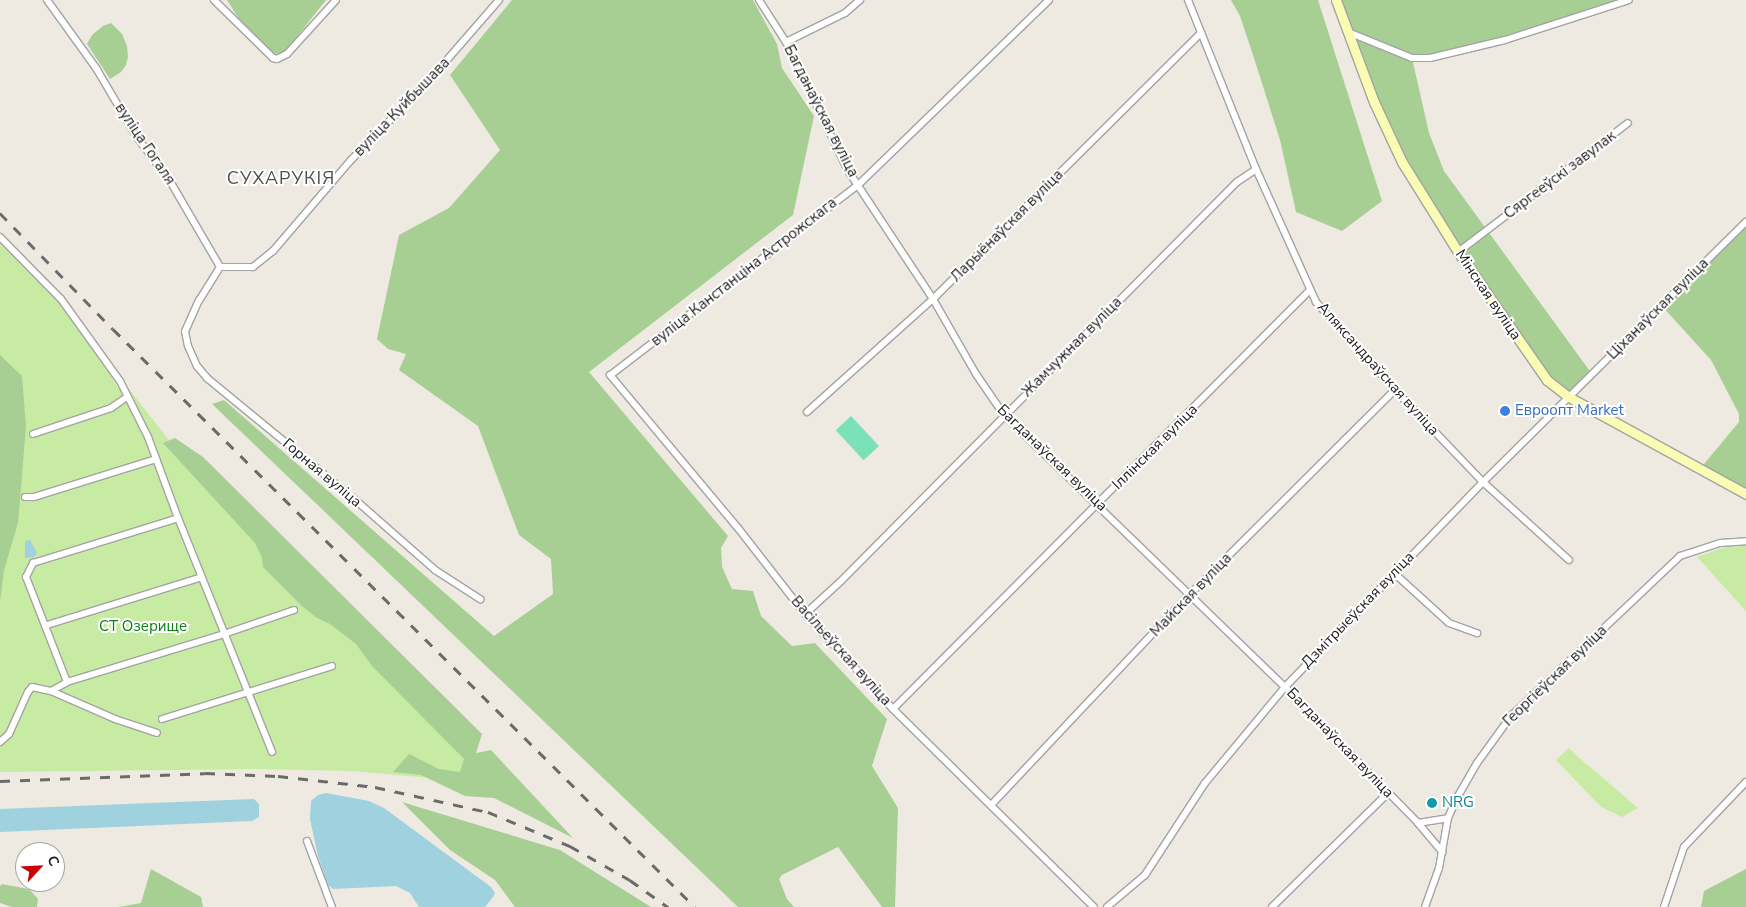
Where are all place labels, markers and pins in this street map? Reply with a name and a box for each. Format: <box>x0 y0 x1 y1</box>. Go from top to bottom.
place label: Евроопт Market <box>1515 402 1624 420</box>
marker: Евроопт Market <box>1499 405 1511 417</box>
place label: NRG <box>1442 794 1474 812</box>
marker: NRG <box>1426 797 1438 809</box>

